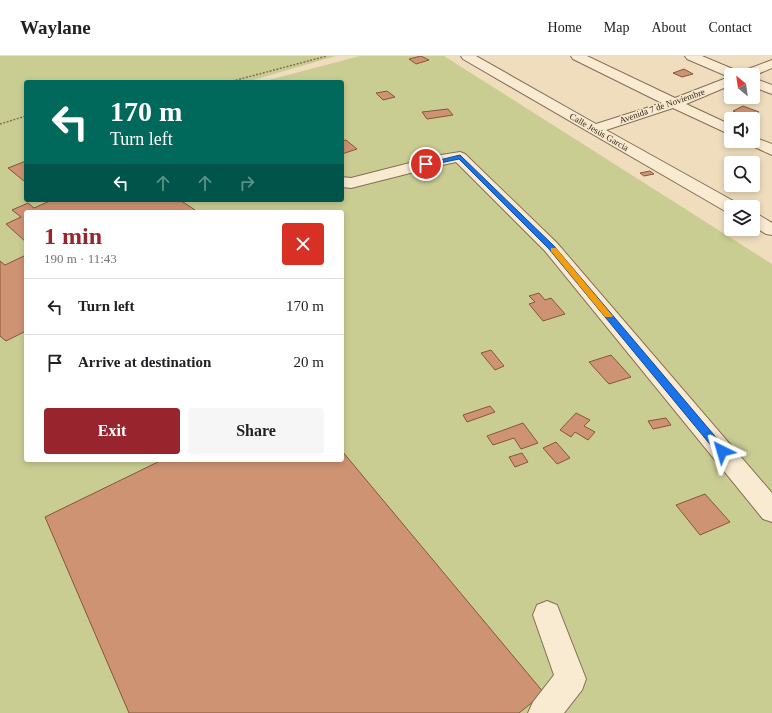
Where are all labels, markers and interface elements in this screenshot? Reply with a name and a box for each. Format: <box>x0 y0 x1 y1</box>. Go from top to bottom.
text: Waylane <box>20 17 91 38</box>
text: Home <box>548 20 582 35</box>
text: Map <box>604 20 629 35</box>
text: About <box>651 20 686 35</box>
text: Contact <box>708 20 752 35</box>
north arrow <box>724 68 760 104</box>
map controls <box>724 68 760 236</box>
street label: Avenida 7 de Noviembre <box>618 87 706 125</box>
icon: left <box>44 96 96 148</box>
text: 170 m <box>110 96 182 127</box>
street label: Calle Jesús Garcia <box>568 111 630 153</box>
button: sound <box>724 112 760 148</box>
text: Turn left <box>110 129 173 149</box>
pin <box>409 147 443 181</box>
icon: arrive <box>415 153 437 175</box>
button: search <box>724 156 760 192</box>
icon: left <box>110 172 132 194</box>
icon: ahead <box>152 172 174 194</box>
icon: ahead <box>194 172 216 194</box>
icon: right <box>236 172 258 194</box>
button: layers <box>724 200 760 236</box>
text: 1 min <box>44 223 102 249</box>
button: close <box>282 223 324 265</box>
text: 190 m · 11:43 <box>44 251 117 266</box>
icon: left <box>44 296 66 318</box>
text: Turn left <box>78 298 135 314</box>
text: 170 m <box>286 298 324 314</box>
icon: arrive <box>44 352 66 374</box>
text: Arrive at destination <box>78 354 211 370</box>
text: 20 m <box>294 354 324 370</box>
button: Exit <box>44 408 180 454</box>
button: Share <box>188 408 324 454</box>
position arrow <box>701 430 743 472</box>

